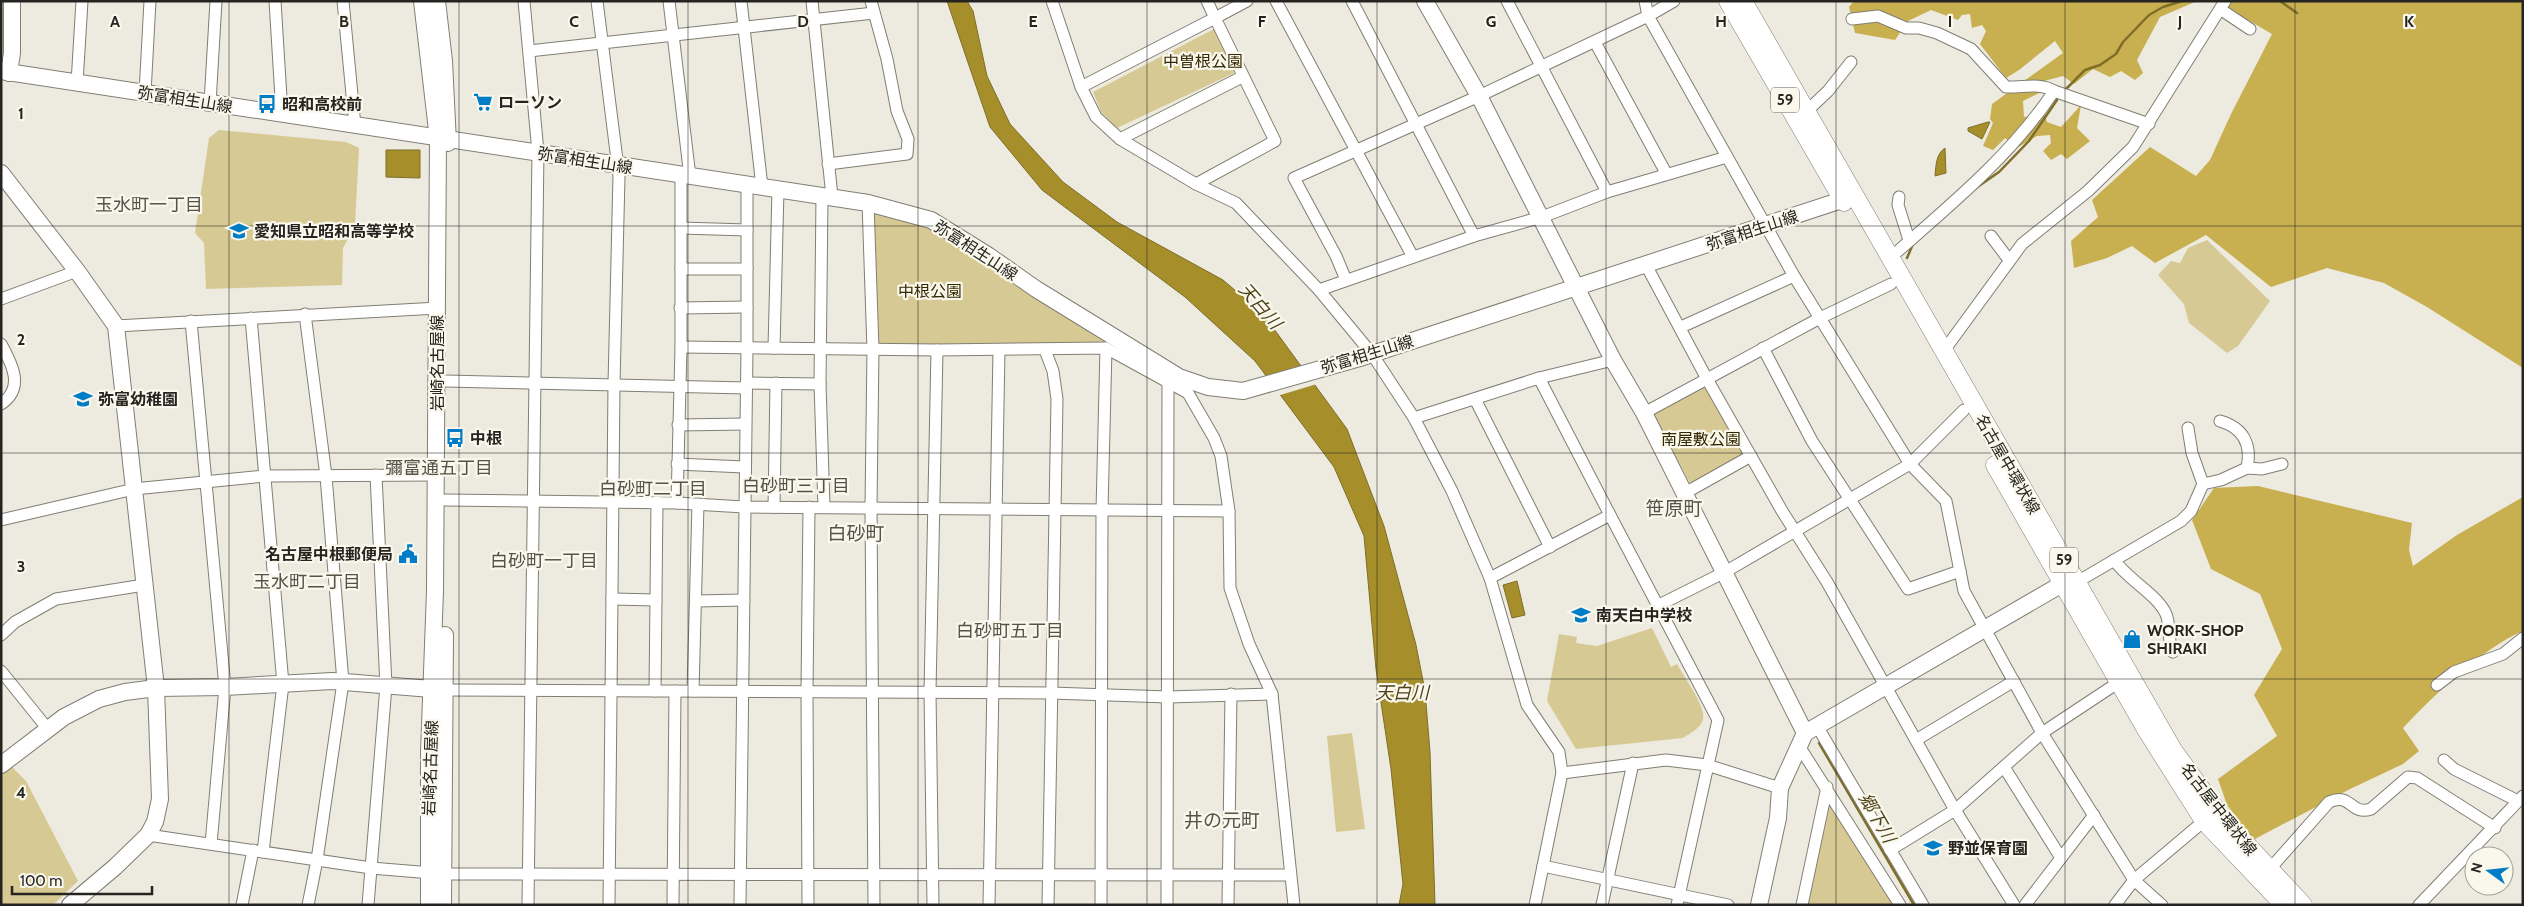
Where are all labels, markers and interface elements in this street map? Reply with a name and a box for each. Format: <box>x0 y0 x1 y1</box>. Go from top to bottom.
text: A <box>110 12 120 31</box>
text: B <box>339 12 349 31</box>
text: C <box>569 12 579 31</box>
text: D <box>797 12 809 31</box>
text: E <box>1028 12 1038 31</box>
text: F <box>1258 12 1267 31</box>
text: G <box>1486 12 1496 31</box>
text: H <box>1715 12 1727 31</box>
text: I <box>1948 12 1952 31</box>
text: J <box>2177 12 2182 31</box>
text: K <box>2404 12 2414 31</box>
park label: 中曽根公園 <box>1163 52 1243 71</box>
street label: 弥富相生山線 <box>136 83 234 116</box>
road number: 59 <box>1771 88 1799 112</box>
supermarket icon: ローソン <box>472 91 494 113</box>
bus stop icon: 昭和高校前 <box>256 93 278 115</box>
place label: ローソン <box>498 93 562 112</box>
place label: 昭和高校前 <box>282 95 362 114</box>
text: 1 <box>18 104 24 123</box>
street label: 弥富相生山線 <box>536 144 634 177</box>
district label: 玉水町一丁目 <box>95 194 203 216</box>
street label: 弥富相生山線 <box>1704 207 1801 254</box>
street label: 弥富相生山線 <box>930 216 1021 285</box>
school or university icon: 愛知県立昭和高等学校 <box>228 220 250 242</box>
place label: 愛知県立昭和高等学校 <box>254 222 414 241</box>
water label: 天白川 <box>1234 278 1287 335</box>
park label: 中根公園 <box>898 282 962 301</box>
street label: 岩崎名古屋線 <box>428 315 447 411</box>
text: 2 <box>17 330 25 349</box>
street label: 弥富相生山線 <box>1318 331 1416 378</box>
school or university icon: 弥富幼稚園 <box>72 388 94 410</box>
place label: 弥富幼稚園 <box>98 390 178 409</box>
street label: 名古屋中環状線 <box>1971 411 2044 518</box>
bus stop icon: 中根 <box>444 427 466 449</box>
place label: 中根 <box>470 429 502 448</box>
park label: 南屋敷公園 <box>1661 430 1741 449</box>
district label: 彌富通五丁目 <box>385 457 493 479</box>
district label: 白砂町三丁目 <box>742 475 850 497</box>
district label: 白砂町二丁目 <box>599 478 707 500</box>
district label: 笹原町 <box>1645 497 1703 520</box>
district label: 白砂町 <box>827 522 885 545</box>
public building icon: 名古屋中根郵便局 <box>397 543 419 565</box>
place label: 名古屋中根郵便局 <box>265 545 393 564</box>
road number: 59 <box>2050 548 2078 572</box>
district label: 白砂町一丁目 <box>490 550 598 572</box>
text: 3 <box>17 557 25 576</box>
district label: 玉水町二丁目 <box>253 571 361 593</box>
school or university icon: 南天白中学校 <box>1570 604 1592 626</box>
place label: 南天白中学校 <box>1596 606 1692 625</box>
district label: 白砂町五丁目 <box>956 620 1064 642</box>
place label: WORK-SHOP SHIRAKI <box>2147 621 2244 658</box>
shop icon: WORK-SHOP SHIRAKI <box>2121 628 2143 650</box>
water label: 天白川 <box>1375 682 1431 704</box>
street label: 岩崎名古屋線 <box>419 720 442 816</box>
street label: 名古屋中環状線 <box>2177 759 2261 859</box>
text: 4 <box>16 783 26 802</box>
water label: 郷下川 <box>1854 789 1901 849</box>
district label: 井の元町 <box>1184 809 1260 832</box>
school or university icon: 野並保育園 <box>1922 837 1944 859</box>
place label: 野並保育園 <box>1948 839 2028 858</box>
north arrow <box>2464 846 2514 896</box>
text: N <box>2466 861 2486 875</box>
scale bar <box>12 864 152 896</box>
text: 100 m <box>20 872 62 890</box>

